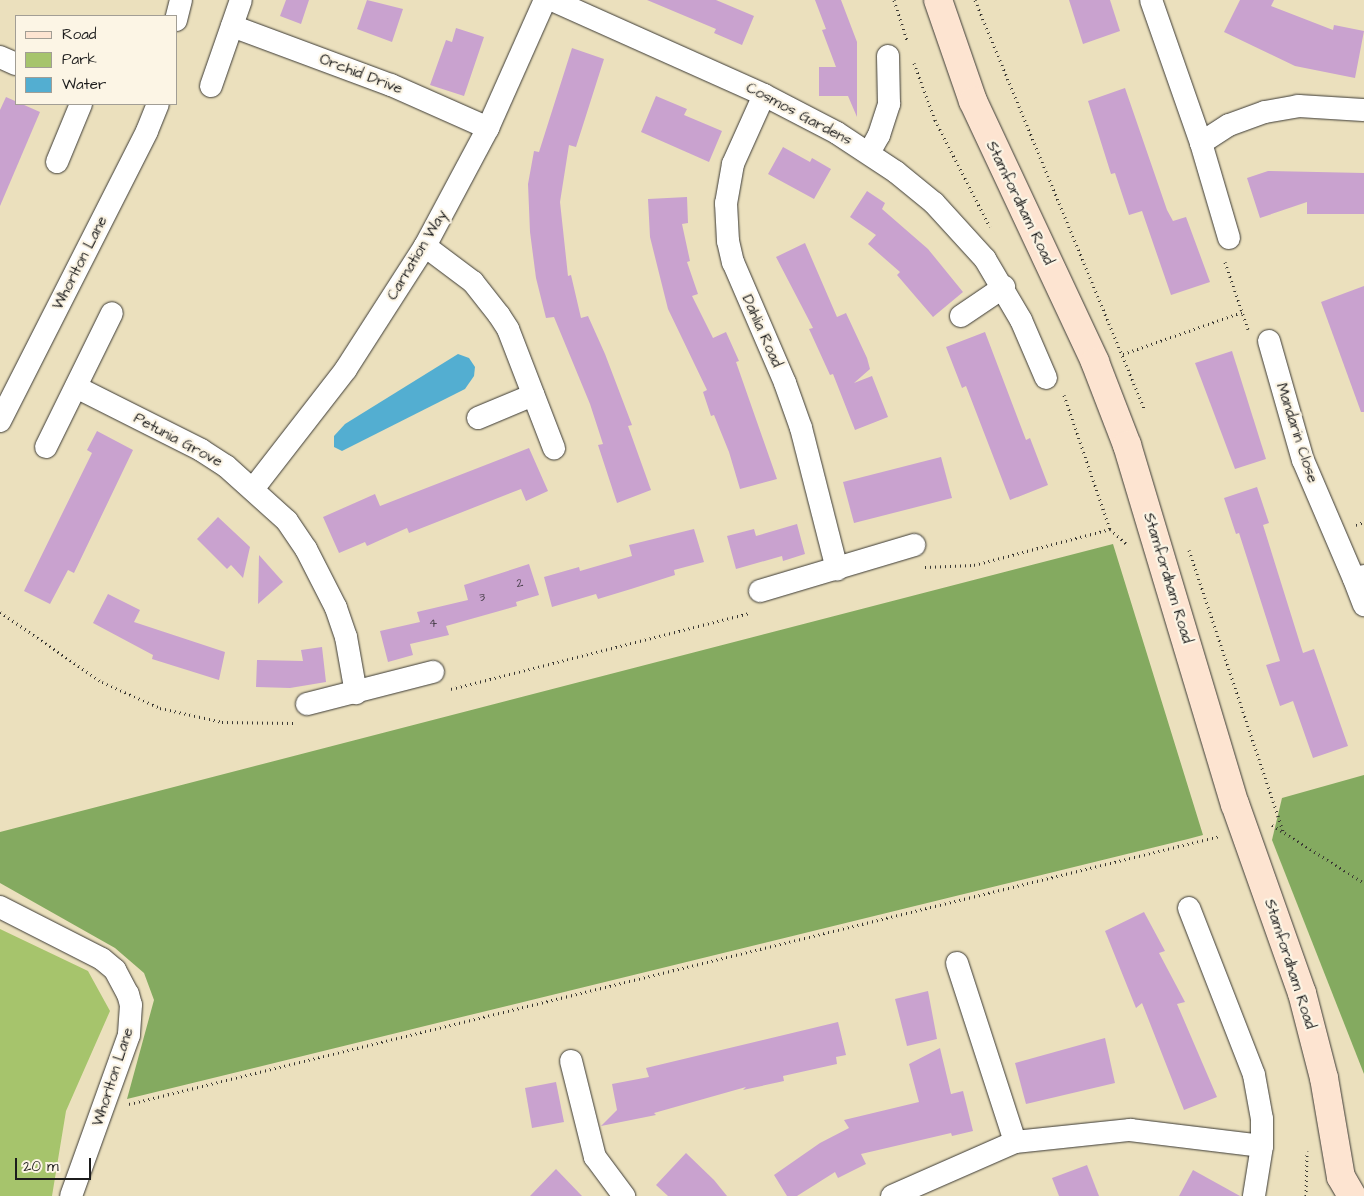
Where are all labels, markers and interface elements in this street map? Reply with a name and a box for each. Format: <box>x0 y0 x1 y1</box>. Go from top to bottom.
legend <box>15 15 178 105</box>
text: Road <box>62 24 96 45</box>
text: Park <box>62 49 97 70</box>
street label: Orchid Drive <box>317 50 405 98</box>
text: Water <box>62 74 106 95</box>
street label: Cosmos Gardens <box>743 79 855 149</box>
street label: Stamfordham Road <box>982 138 1058 268</box>
street label: Carnation Way <box>383 207 451 303</box>
street label: Whorlton Lane <box>49 213 111 313</box>
street label: Dahlia Road <box>738 292 786 370</box>
street label: Mandarin Close <box>1272 381 1322 485</box>
street label: Petunia Grove <box>131 409 225 471</box>
street label: Stamfordham Road <box>1140 511 1196 645</box>
house number: 2 <box>517 577 523 591</box>
house number: 3 <box>479 591 485 605</box>
house number: 4 <box>429 617 437 631</box>
street label: Stamfordham Road <box>1261 897 1319 1031</box>
street label: Whorlton Lane <box>89 1026 137 1128</box>
scale bar <box>18 1148 94 1180</box>
text: 20 m <box>23 1156 59 1177</box>

